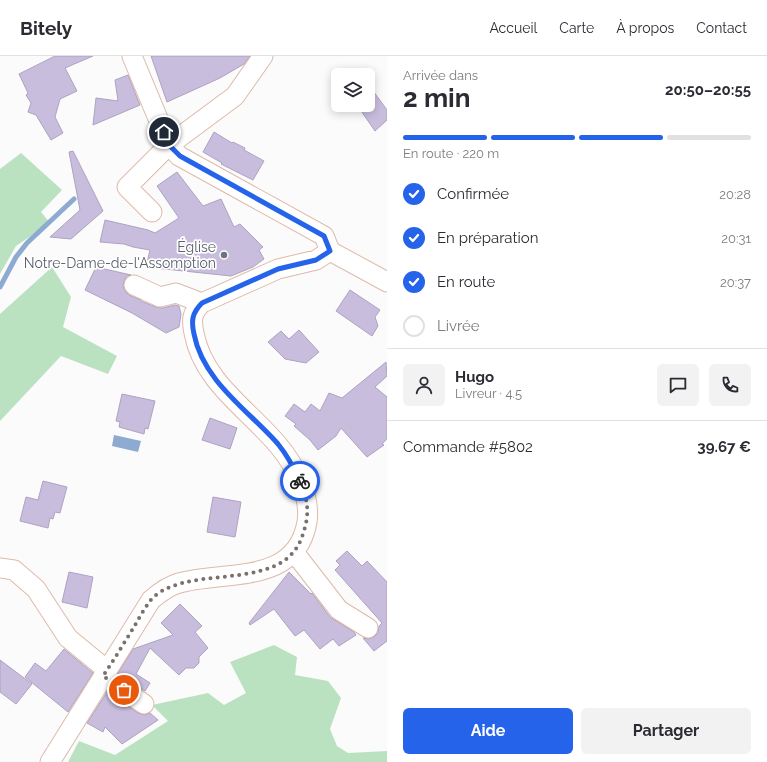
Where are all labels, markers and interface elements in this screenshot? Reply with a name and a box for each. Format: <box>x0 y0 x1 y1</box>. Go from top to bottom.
text: Bitely <box>20 17 72 39</box>
text: Accueil <box>489 20 537 36</box>
text: Carte <box>559 20 594 36</box>
text: À propos <box>616 20 674 36</box>
text: Contact <box>696 20 747 36</box>
map controls <box>331 68 375 112</box>
button: layers <box>331 68 375 112</box>
text: Arrivée dans <box>403 68 478 83</box>
text: 20:50–20:55 <box>665 81 751 99</box>
text: 2 min <box>403 83 470 113</box>
pin <box>147 115 181 149</box>
icon: home <box>153 121 175 143</box>
text: En route · 220 m <box>403 146 499 161</box>
icon: check <box>403 183 425 205</box>
text: Confirmée <box>437 185 509 203</box>
text: 20:28 <box>719 187 751 202</box>
icon: check <box>403 227 425 249</box>
text: En préparation <box>437 229 538 247</box>
text: 20:31 <box>721 231 751 246</box>
place label: Église Notre-Dame-de-l'Assomption <box>24 238 216 271</box>
marker: Église Notre-Dame-de-l'Assomption <box>219 250 229 260</box>
icon: check <box>403 271 425 293</box>
text: En route <box>437 273 495 291</box>
text: 20:37 <box>720 275 751 290</box>
text: Livrée <box>437 317 480 335</box>
button: person <box>403 364 445 406</box>
button: chat <box>657 364 699 406</box>
button: phone <box>709 364 751 406</box>
text: Hugo <box>455 368 494 386</box>
text: Livreur · 4.5 <box>455 386 522 401</box>
text: Commande #5802 <box>403 438 533 456</box>
text: 39.67 € <box>697 438 751 456</box>
courier <box>280 461 320 501</box>
icon: bike <box>289 470 311 492</box>
pin <box>107 673 141 707</box>
icon: bag <box>113 679 135 701</box>
button: Aide <box>403 708 573 754</box>
button: Partager <box>581 708 751 754</box>

